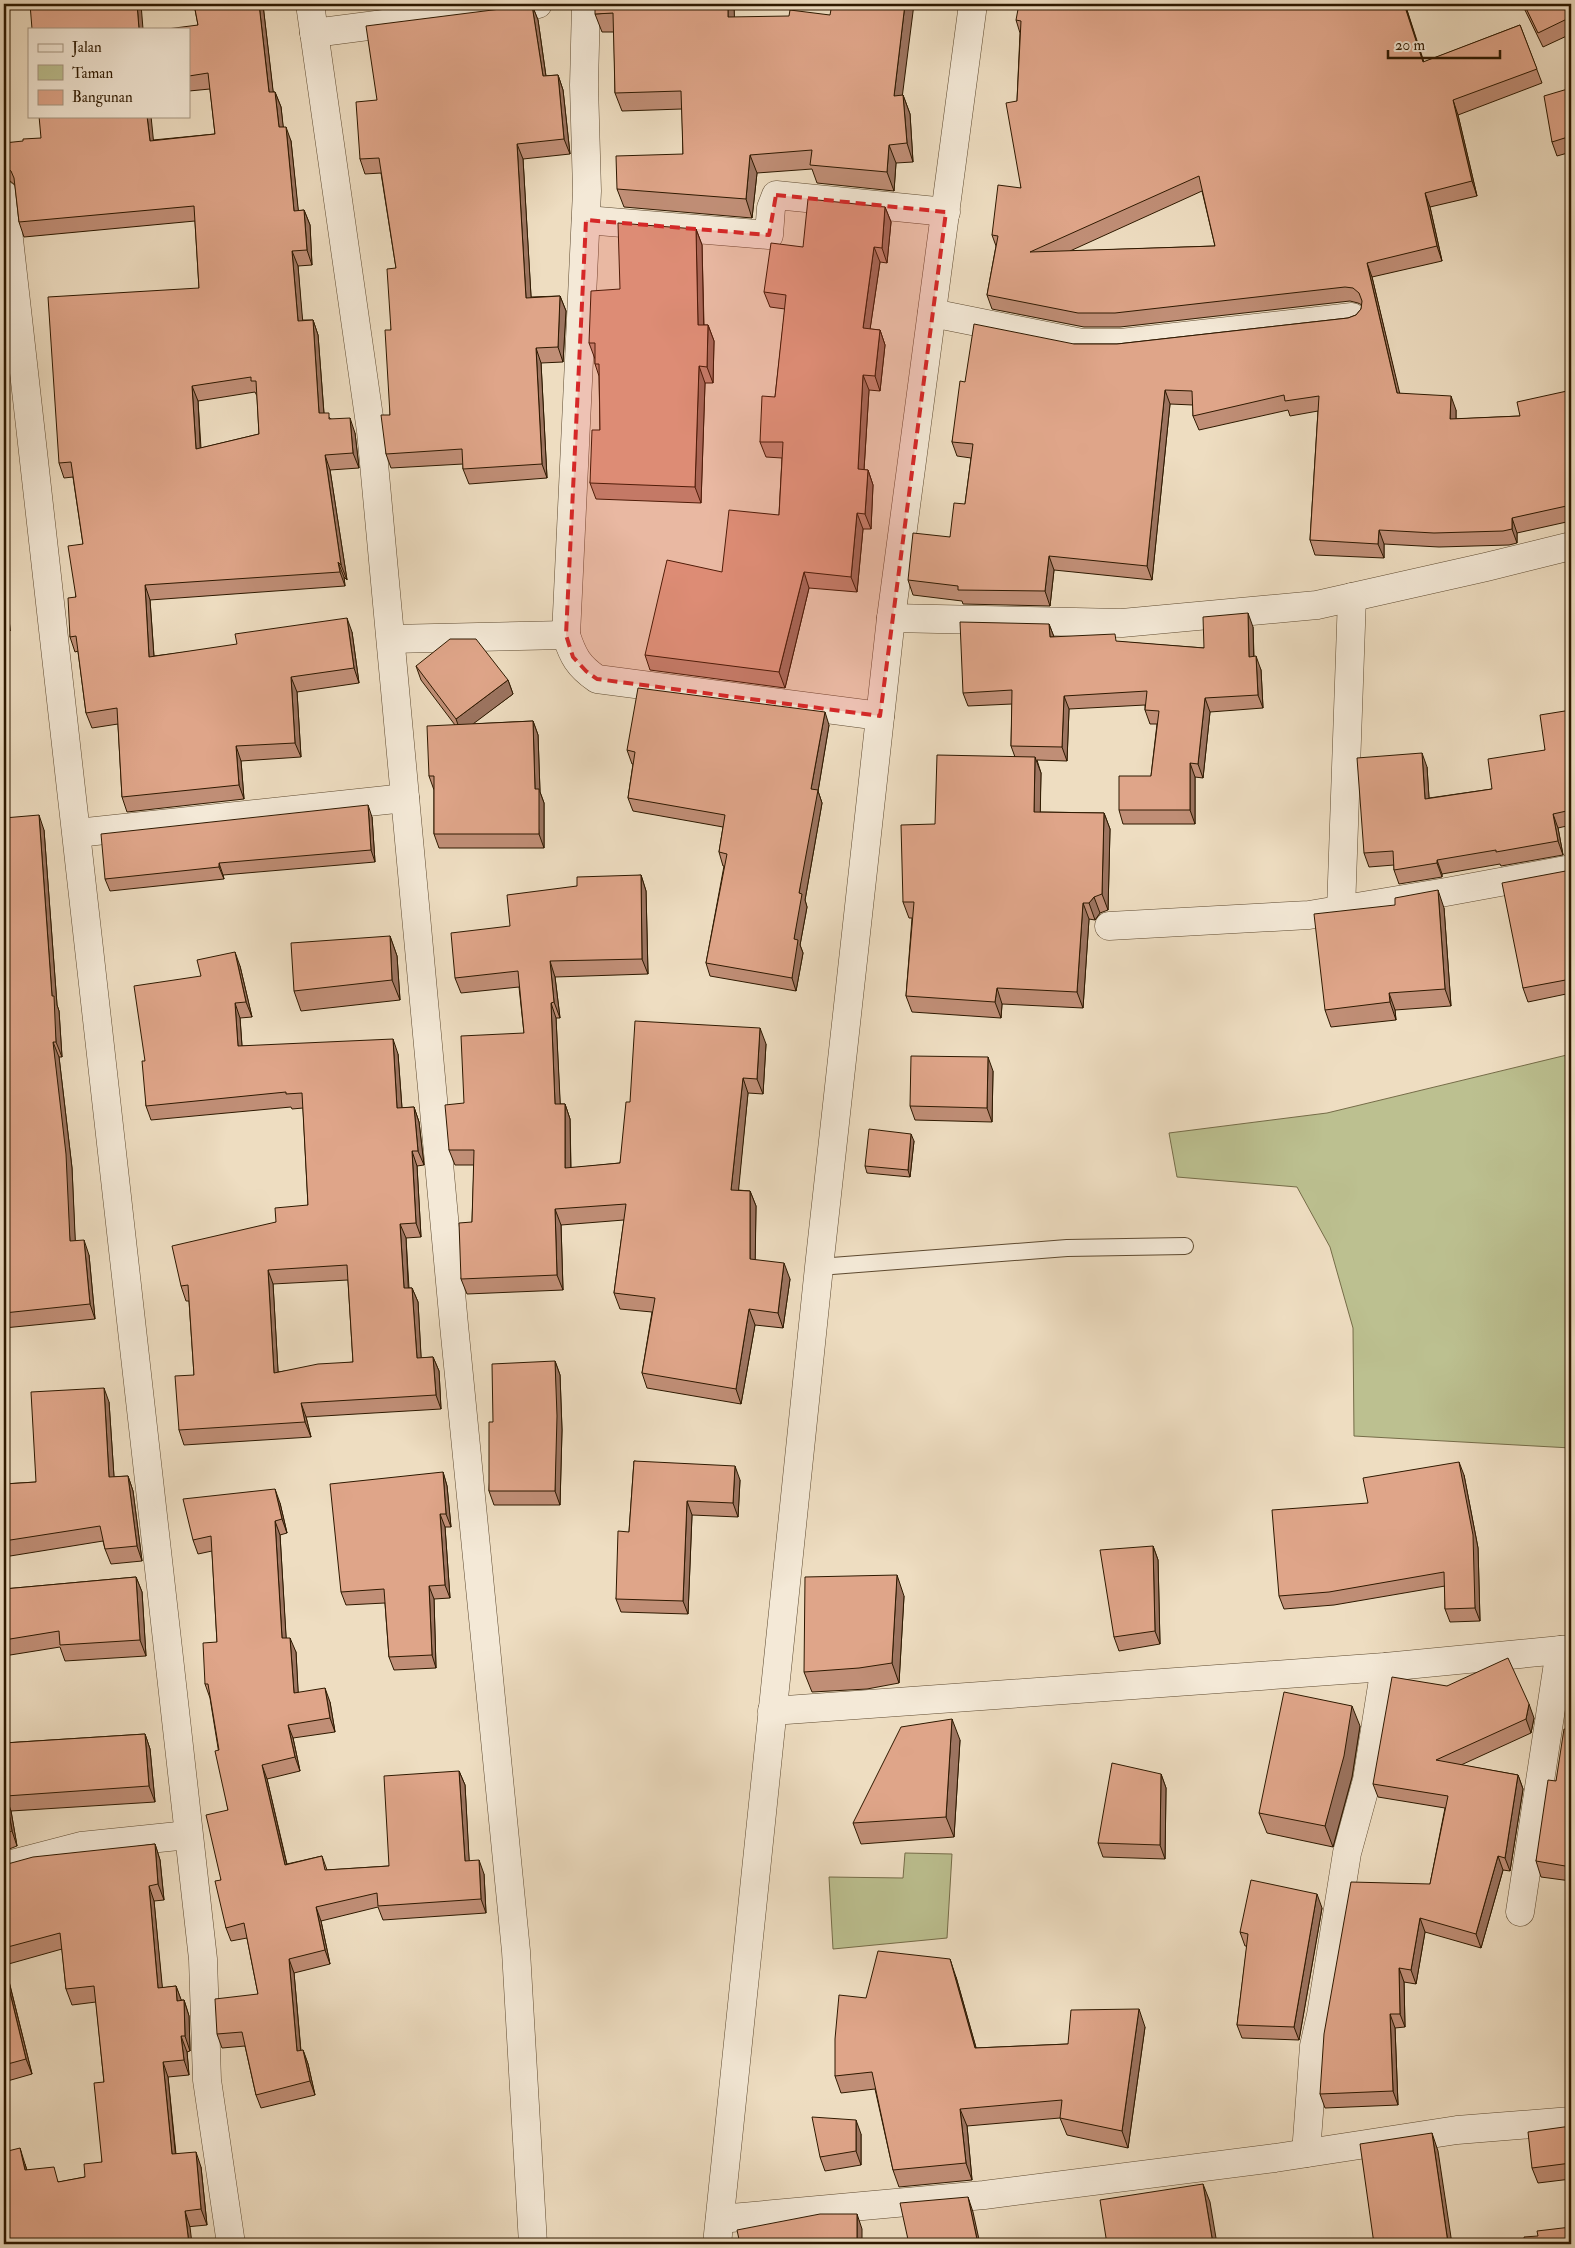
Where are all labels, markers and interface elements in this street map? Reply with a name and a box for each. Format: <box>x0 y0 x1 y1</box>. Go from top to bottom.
legend <box>28 28 190 118</box>
scale bar <box>1388 28 1500 60</box>
text: 20 m <box>1395 36 1425 55</box>
text: Jalan <box>71 38 102 58</box>
text: Taman <box>72 64 113 83</box>
text: Bangunan <box>72 88 133 107</box>

